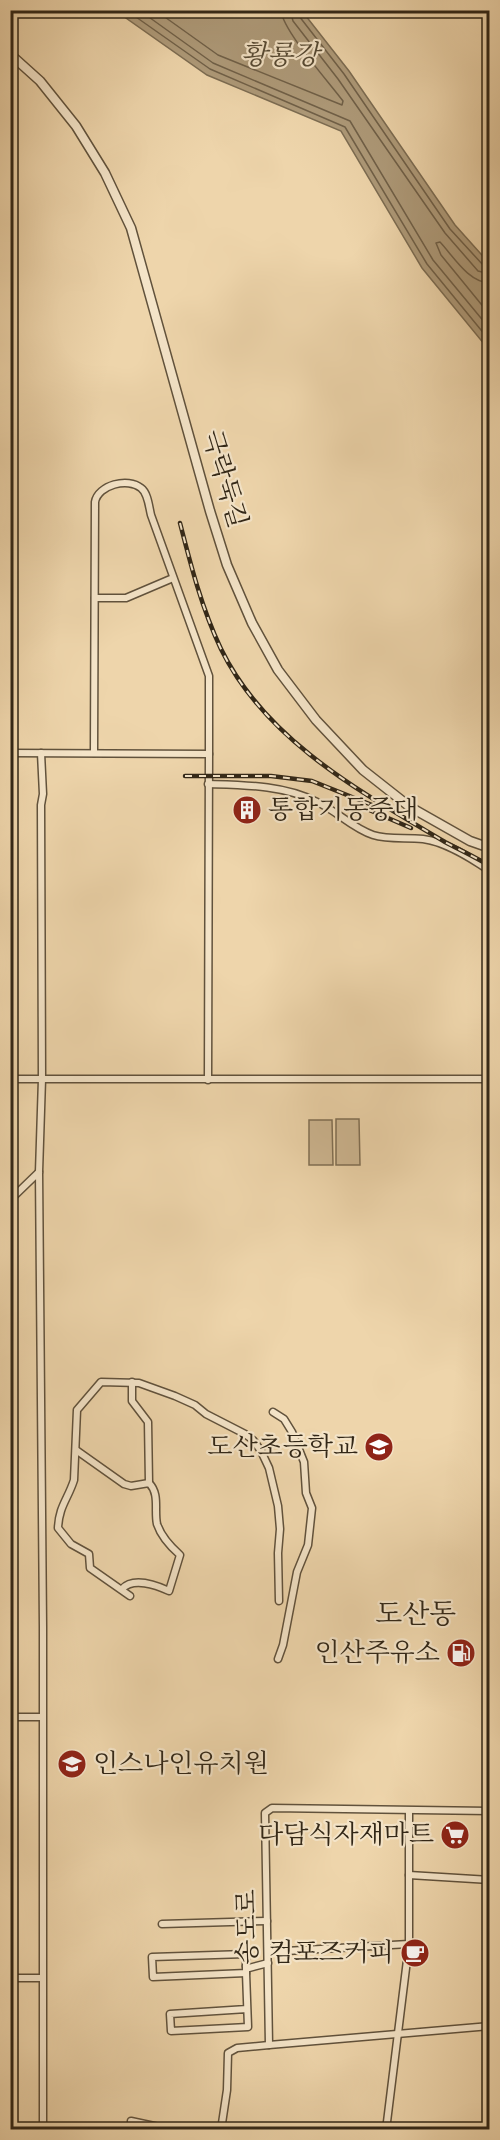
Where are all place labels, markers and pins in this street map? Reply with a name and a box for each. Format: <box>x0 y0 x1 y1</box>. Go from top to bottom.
building icon: 통합기동중대 <box>231 794 263 826</box>
place label: 통합기동중대 <box>268 794 419 827</box>
place label: 도산초등학교 <box>207 1431 358 1464</box>
school or university icon: 도산초등학교 <box>363 1431 395 1463</box>
place label: 인산주유소 <box>314 1637 440 1670</box>
fuel station icon: 인산주유소 <box>445 1637 477 1669</box>
school or university icon: 인스나인유치원 <box>56 1748 88 1780</box>
place label: 인스나인유치원 <box>93 1748 269 1781</box>
place label: 다담식자재마트 <box>258 1819 434 1852</box>
supermarket icon: 다담식자재마트 <box>439 1819 471 1851</box>
place label: 컴포즈커피 <box>268 1937 394 1970</box>
cafe icon: 컴포즈커피 <box>399 1937 431 1969</box>

